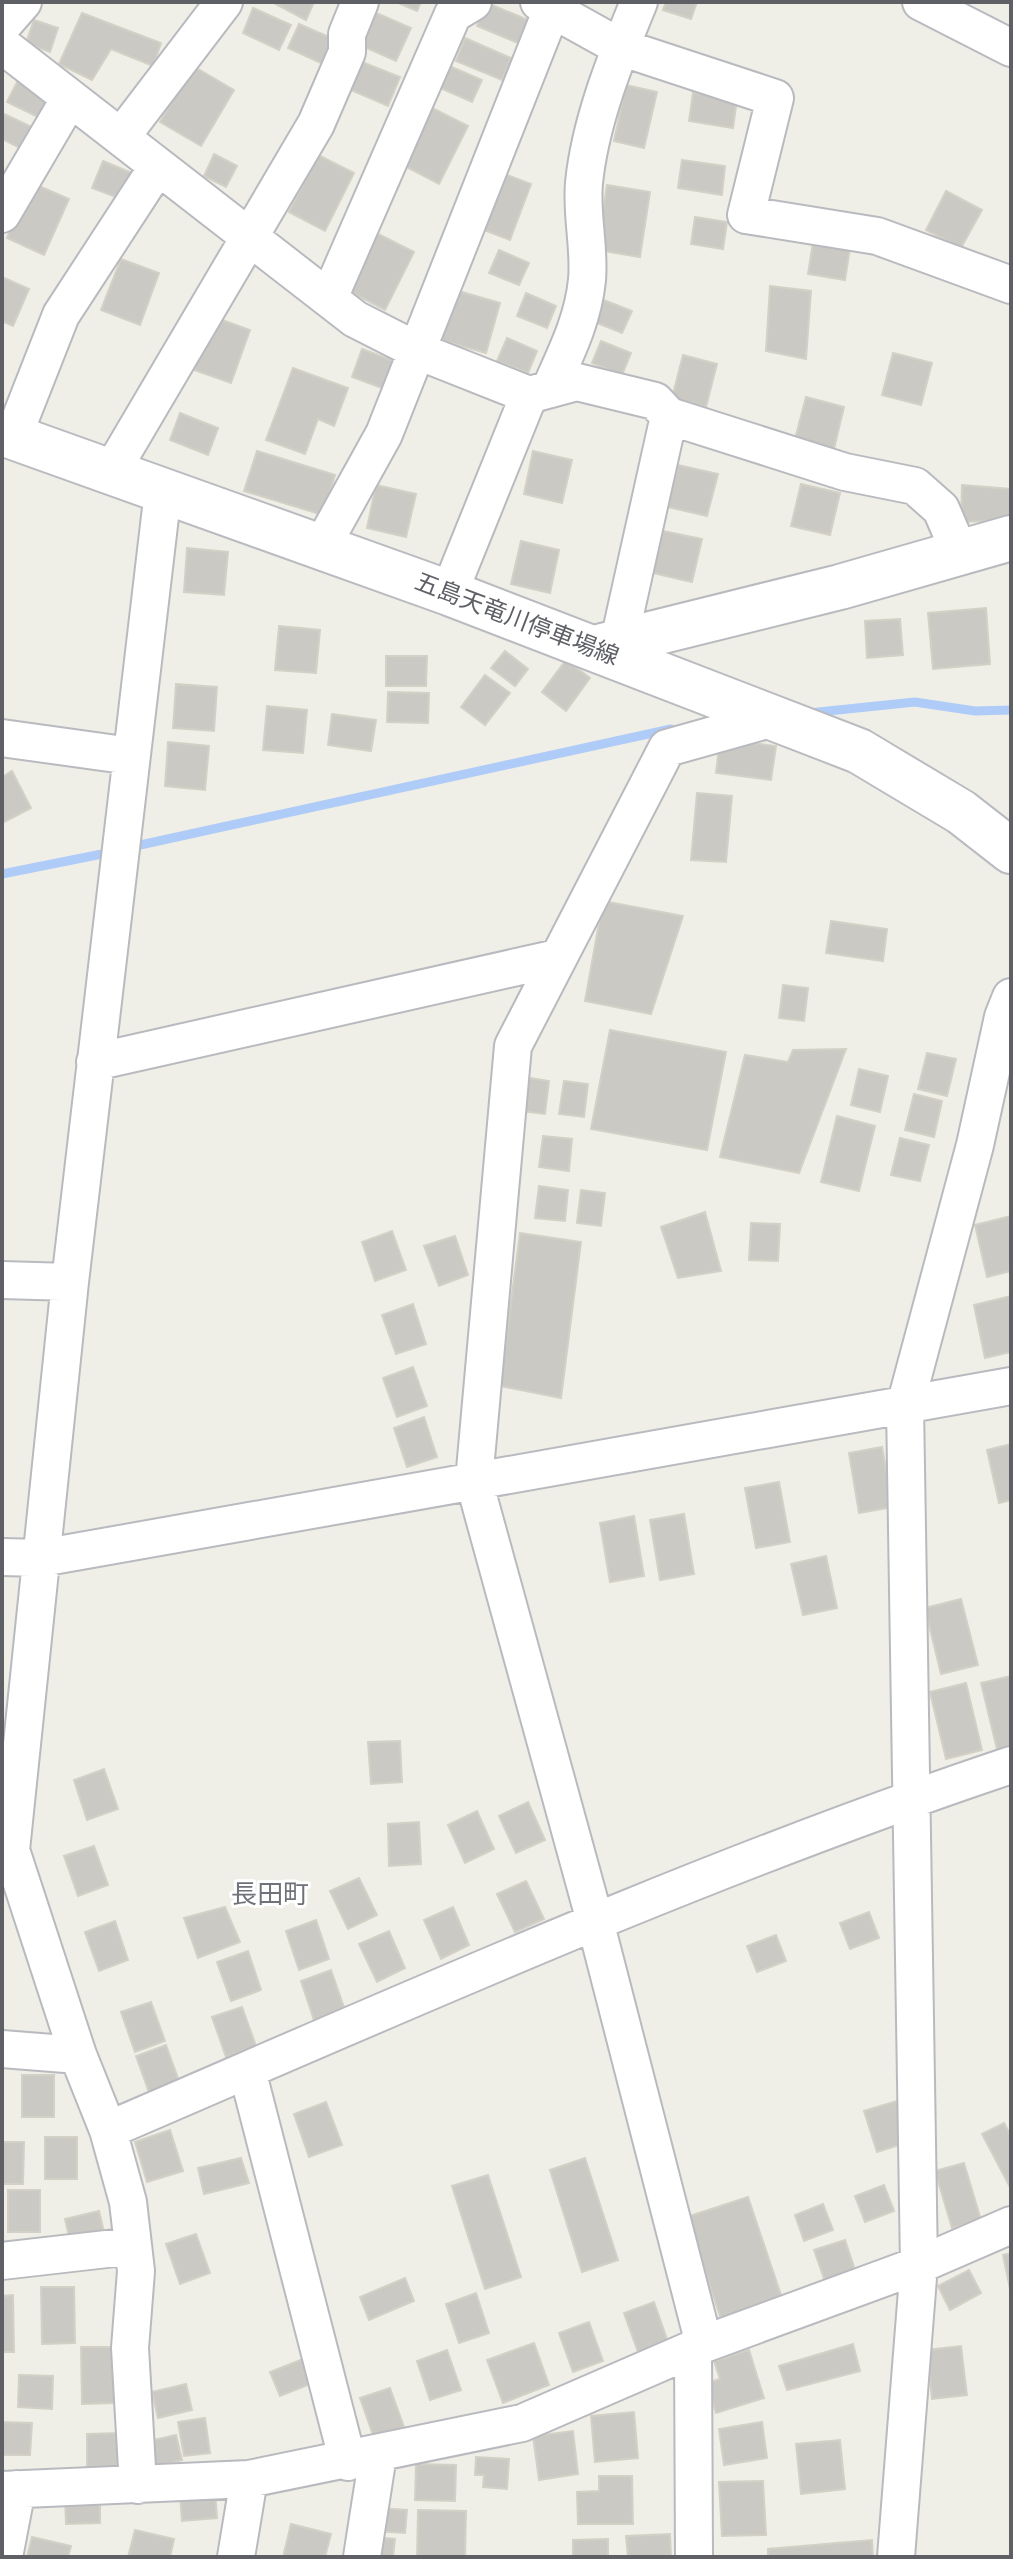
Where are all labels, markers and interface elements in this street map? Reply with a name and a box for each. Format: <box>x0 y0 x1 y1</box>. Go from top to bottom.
street label: 五島天竜川停車場線 <box>411 567 623 671</box>
district label: 長田町 <box>231 1879 309 1909</box>

